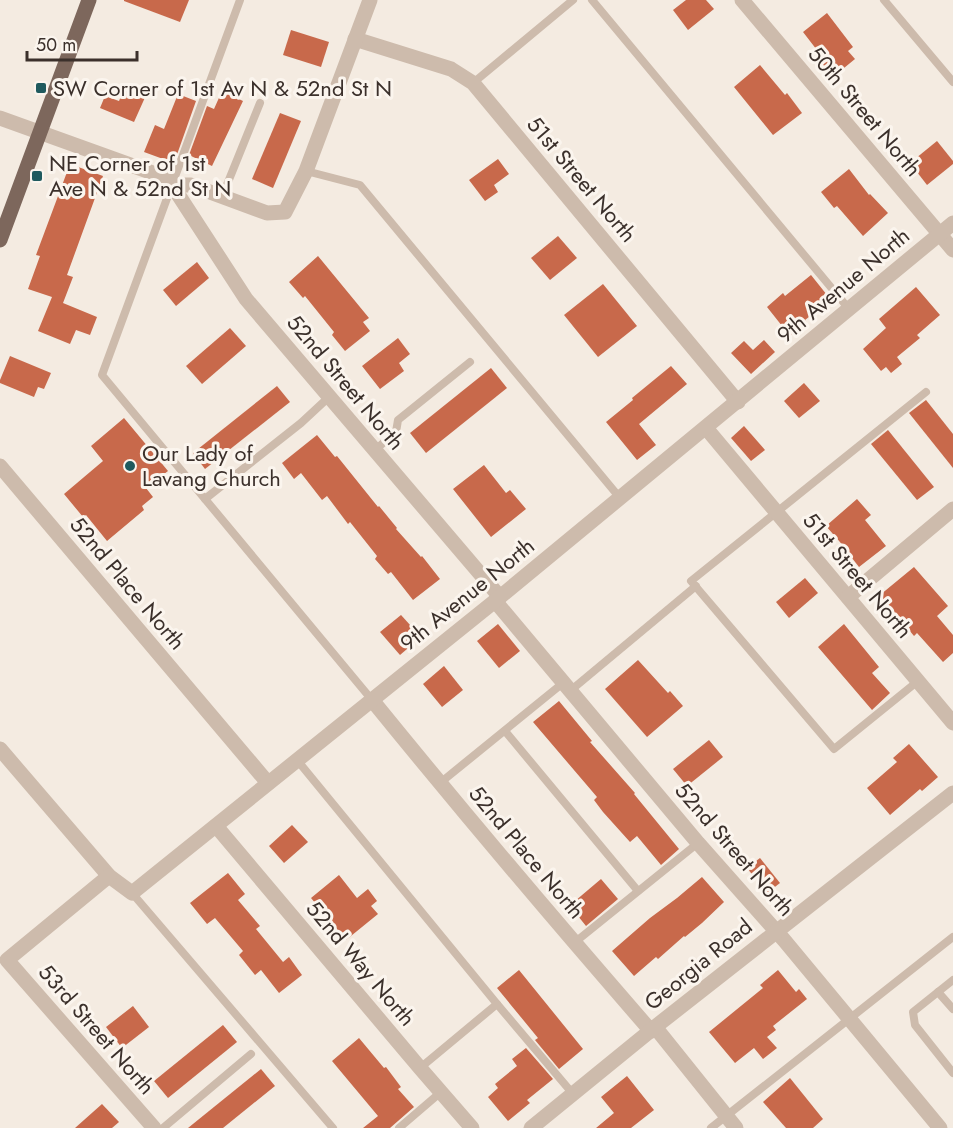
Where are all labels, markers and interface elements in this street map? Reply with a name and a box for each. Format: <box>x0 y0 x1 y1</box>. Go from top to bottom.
scale bar <box>27 24 136 62</box>
text: 50 m <box>36 32 76 58</box>
street label: 50th Street North <box>801 39 929 183</box>
place label: SW Corner of 1st Av N & 52nd St N <box>53 72 392 104</box>
marker: SW Corner of 1st Av N & 52nd St N <box>34 81 48 95</box>
street label: 51st Street North <box>520 109 644 249</box>
place label: NE Corner of 1st Ave N & 52nd St N <box>49 147 231 204</box>
marker: NE Corner of 1st Ave N & 52nd St N <box>30 169 44 183</box>
street label: 9th Avenue North <box>770 220 916 350</box>
street label: 52nd Street North <box>280 307 412 457</box>
place label: Our Lady of Lavang Church <box>142 437 281 494</box>
marker: Our Lady of Lavang Church <box>123 459 137 473</box>
street label: 51st Street North <box>796 505 920 645</box>
street label: 52nd Place North <box>63 509 193 657</box>
street label: 9th Avenue North <box>393 530 541 658</box>
street label: 52nd Street North <box>668 775 802 923</box>
street label: 52nd Place North <box>462 778 592 926</box>
street label: 52nd Way North <box>299 893 423 1033</box>
street label: Georgia Road <box>637 910 759 1018</box>
street label: 53rd Street North <box>31 957 163 1101</box>

